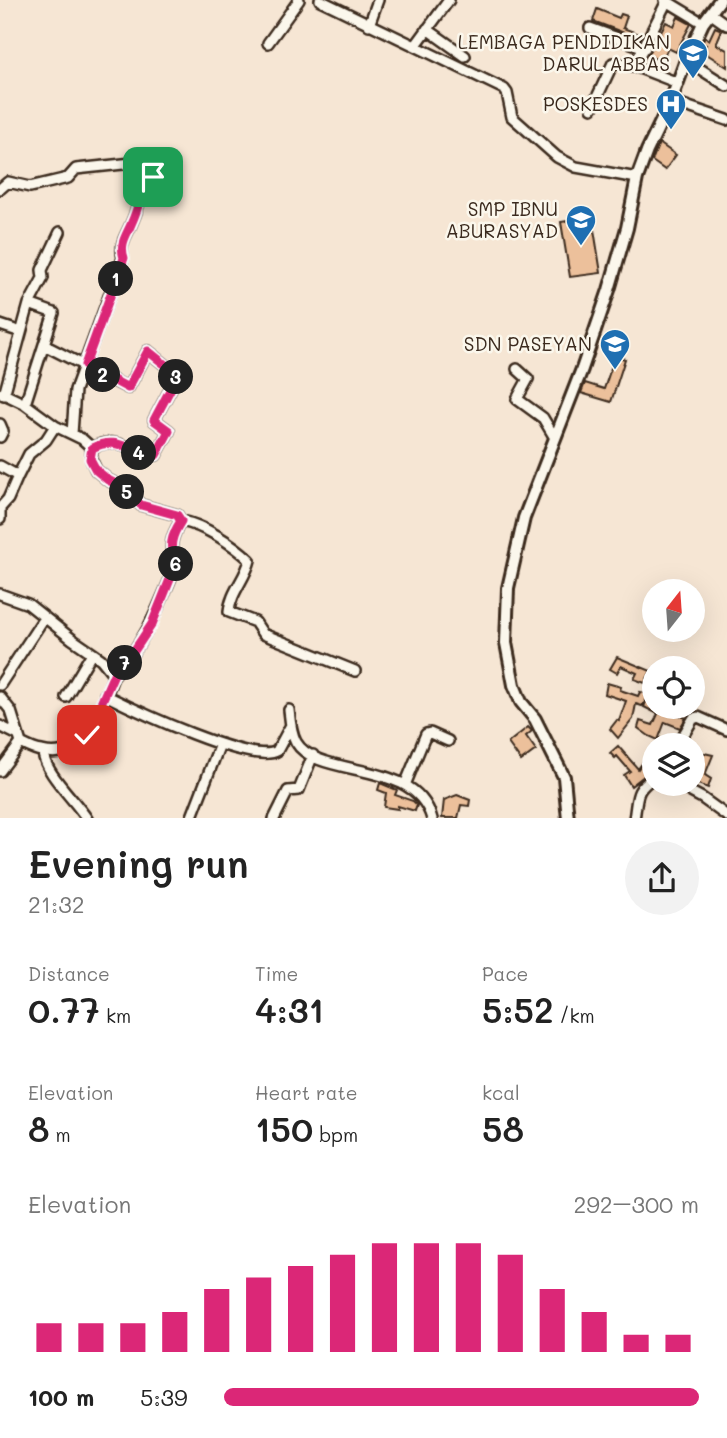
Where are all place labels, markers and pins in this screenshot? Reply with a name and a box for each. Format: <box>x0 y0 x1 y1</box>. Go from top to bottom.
place label: LEMBAGA PENDIDIKAN DARUL ABBAS <box>458 29 670 76</box>
school or university icon: LEMBAGA PENDIDIKAN DARUL ABBAS <box>676 36 710 80</box>
hospital icon: POSKESDES <box>654 87 688 131</box>
place label: POSKESDES <box>543 91 648 116</box>
pin <box>123 147 183 207</box>
place label: SMP IBNU ABURASYAD <box>446 196 558 243</box>
school or university icon: SMP IBNU ABURASYAD <box>564 203 598 247</box>
pin: 1 <box>99 262 134 296</box>
school or university icon: SDN PASEYAN <box>598 327 632 371</box>
place label: SDN PASEYAN <box>464 331 592 356</box>
pin: 2 <box>86 358 120 392</box>
pin: 3 <box>158 360 194 394</box>
pin: 4 <box>122 435 156 470</box>
pin: 5 <box>110 475 144 510</box>
pin: 6 <box>158 546 194 582</box>
pin: 7 <box>108 646 142 680</box>
pin <box>57 705 117 765</box>

